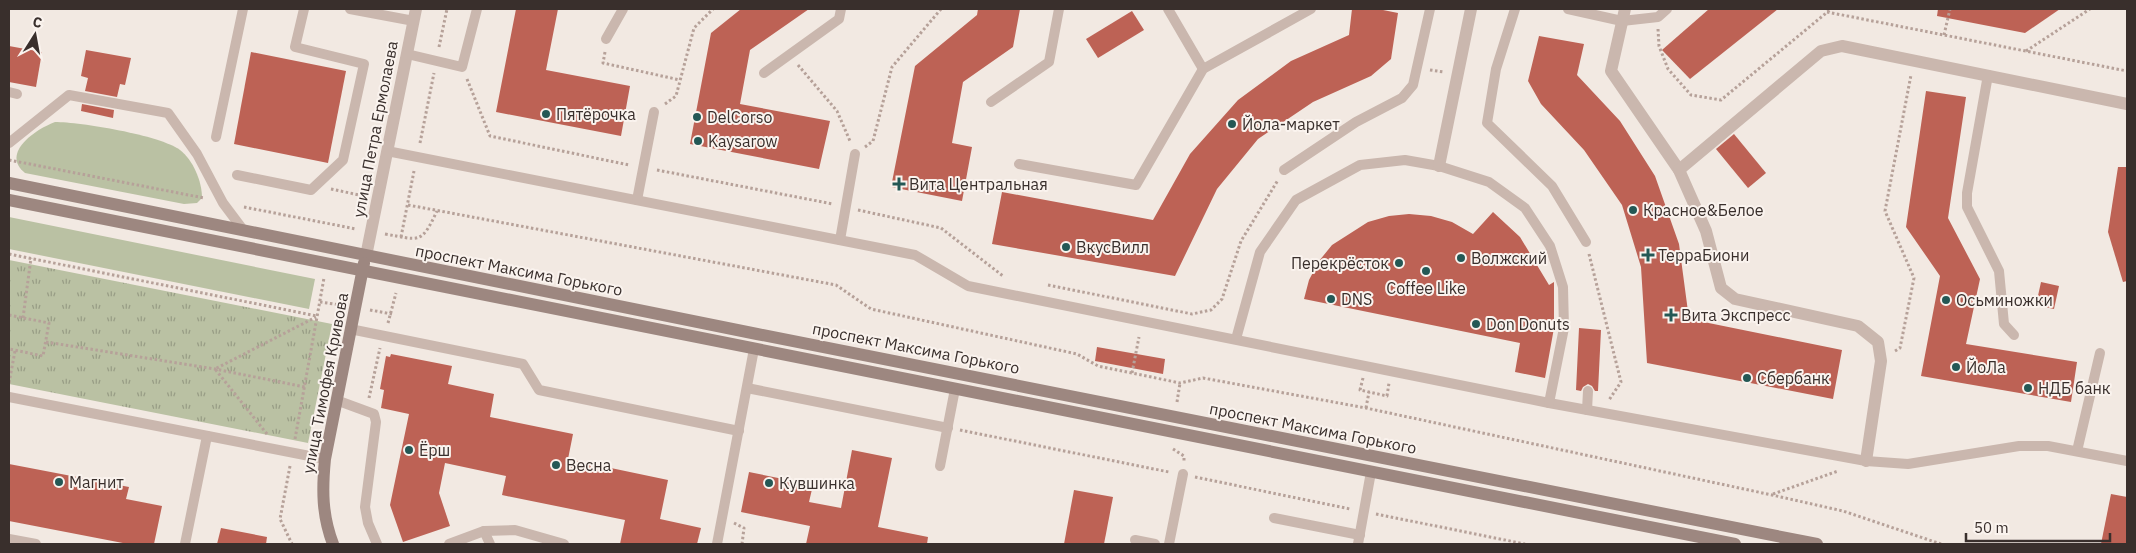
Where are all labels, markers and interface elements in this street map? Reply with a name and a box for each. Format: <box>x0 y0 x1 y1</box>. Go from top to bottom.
north arrow <box>10 10 60 60</box>
text: С <box>31 13 44 32</box>
street label: улица Петра Ермолаева <box>348 39 402 219</box>
place label: Пятёрочка <box>556 104 636 124</box>
place label: DelCorso <box>707 107 772 127</box>
marker: Пятёрочка <box>540 108 552 120</box>
marker: DelCorso <box>691 111 703 123</box>
place label: Йола-маркет <box>1242 114 1340 134</box>
marker: Йола-маркет <box>1226 118 1238 130</box>
place label: Kaysarow <box>708 131 778 151</box>
marker: Kaysarow <box>692 135 704 147</box>
place label: Вита Центральная <box>909 174 1048 194</box>
marker: Вита Центральная <box>893 178 905 190</box>
place label: Красное&Белое <box>1643 200 1764 220</box>
marker: Красное&Белое <box>1627 204 1639 216</box>
place label: ВкусВилл <box>1076 237 1149 257</box>
street label: проспект Максима Горького <box>414 240 624 300</box>
marker: ВкусВилл <box>1060 241 1072 253</box>
place label: ТерраБиони <box>1658 245 1749 265</box>
place label: Волжский <box>1471 248 1547 268</box>
marker: ТерраБиони <box>1642 249 1654 261</box>
marker: Волжский <box>1455 252 1467 264</box>
place label: Перекрёсток <box>1291 253 1389 273</box>
marker: Перекрёсток <box>1393 257 1405 269</box>
marker: Coffee Like <box>1420 265 1432 277</box>
place label: Coffee Like <box>1386 278 1466 298</box>
place label: DNS <box>1341 289 1372 309</box>
street label: улица Тимофея Кривова <box>298 290 352 475</box>
place label: Осьминожки <box>1956 290 2053 310</box>
marker: DNS <box>1325 293 1337 305</box>
marker: Осьминожки <box>1940 294 1952 306</box>
place label: Вита Экспресс <box>1681 305 1790 325</box>
marker: Вита Экспресс <box>1665 309 1677 321</box>
place label: Don Donuts <box>1486 314 1570 334</box>
street label: проспект Максима Горького <box>811 318 1021 378</box>
marker: Don Donuts <box>1470 318 1482 330</box>
place label: ЙоЛа <box>1966 357 2006 377</box>
marker: ЙоЛа <box>1950 361 1962 373</box>
place label: Сбербанк <box>1757 368 1830 388</box>
marker: Сбербанк <box>1741 372 1753 384</box>
place label: НДБ банк <box>2038 378 2111 398</box>
marker: НДБ банк <box>2022 382 2034 394</box>
street label: проспект Максима Горького <box>1208 398 1418 458</box>
place label: Ёрш <box>419 440 450 460</box>
marker: Ёрш <box>403 444 415 456</box>
place label: Весна <box>566 455 612 475</box>
marker: Весна <box>550 459 562 471</box>
place label: Магнит <box>69 472 124 492</box>
place label: Кувшинка <box>779 473 855 493</box>
marker: Магнит <box>53 476 65 488</box>
marker: Кувшинка <box>763 477 775 489</box>
scale bar <box>1966 510 2110 542</box>
text: 50 m <box>1974 518 2009 537</box>

